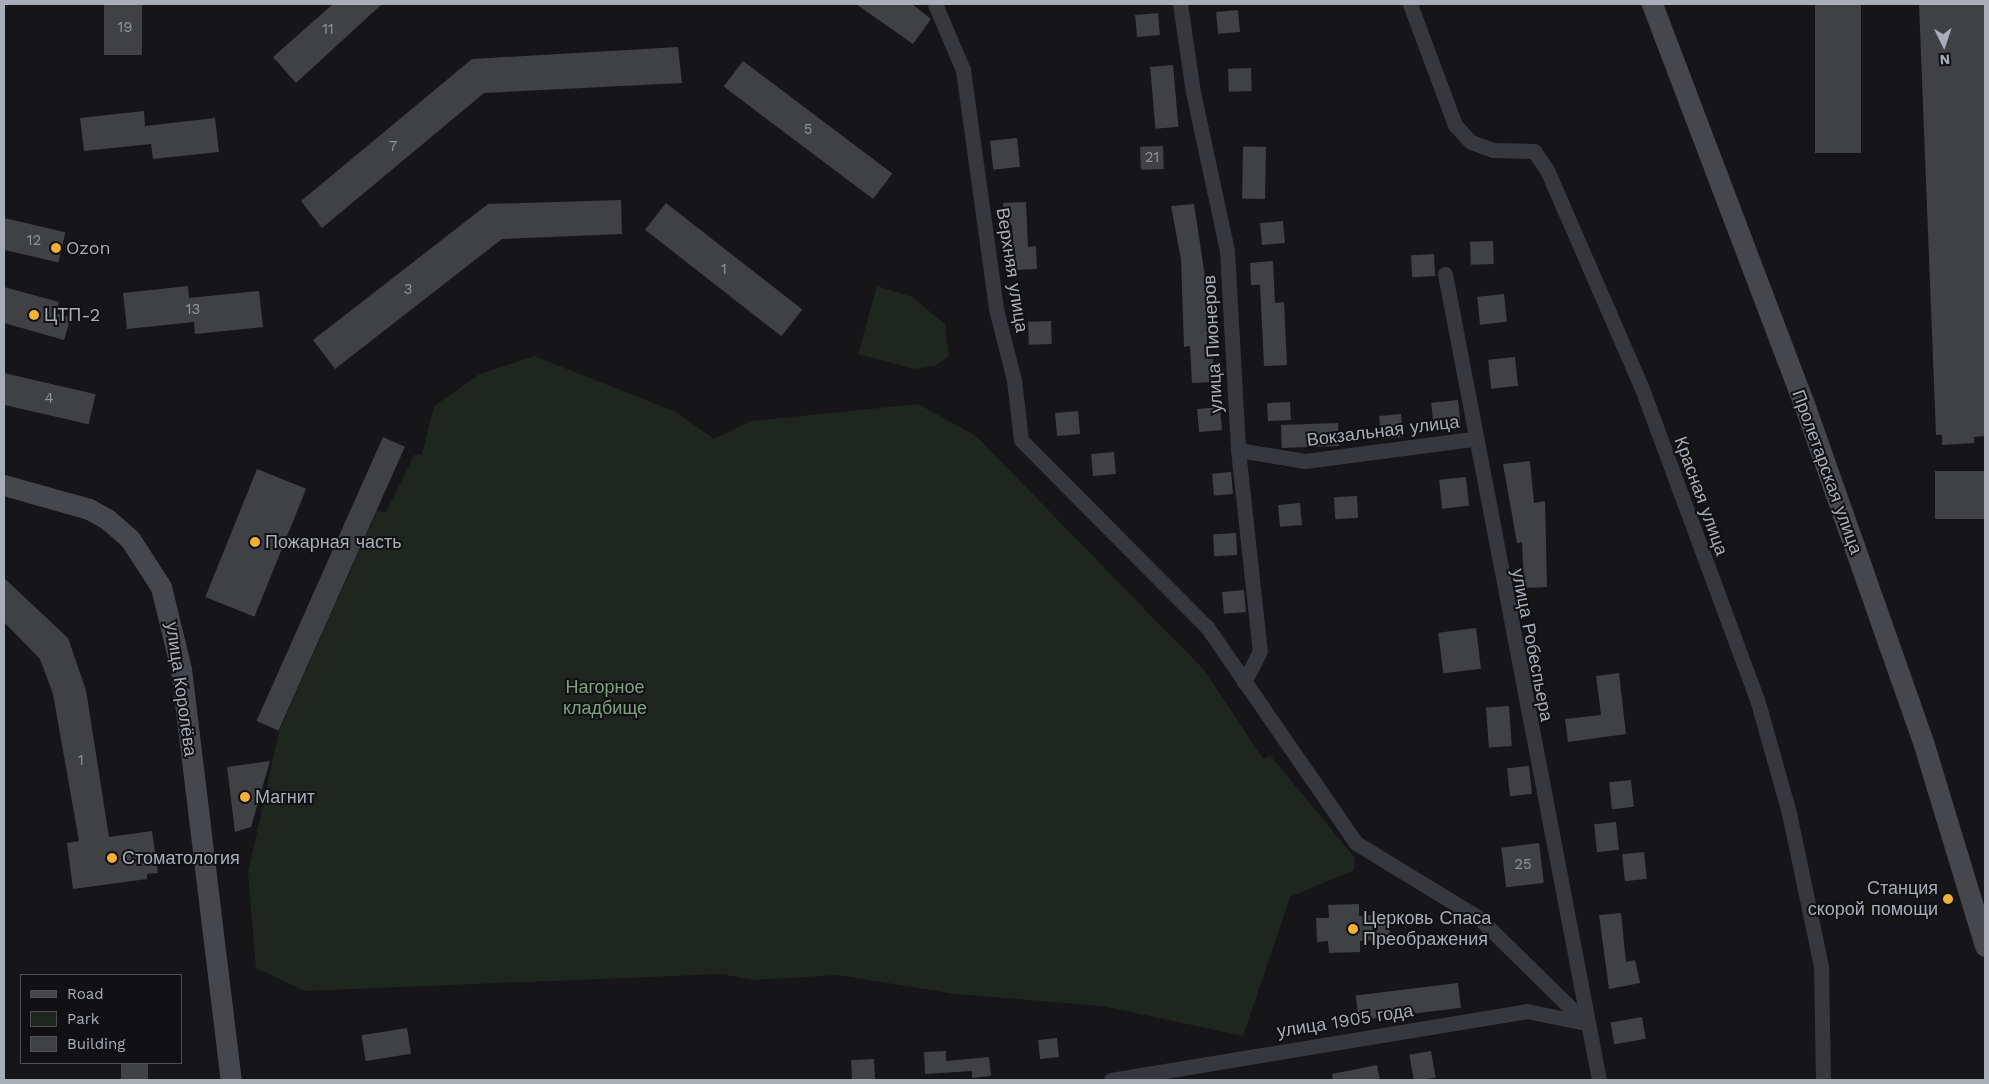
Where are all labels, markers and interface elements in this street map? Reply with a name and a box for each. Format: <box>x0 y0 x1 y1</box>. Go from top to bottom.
house number: 19 <box>117 19 133 37</box>
north arrow <box>1919 20 1969 70</box>
house number: 11 <box>322 21 334 39</box>
text: N <box>1939 52 1951 68</box>
house number: 5 <box>804 121 812 139</box>
house number: 7 <box>389 138 397 156</box>
house number: 21 <box>1145 149 1159 167</box>
street label: Верхняя улица <box>991 206 1033 334</box>
house number: 12 <box>27 232 41 250</box>
place label: Ozon <box>66 237 111 259</box>
marker: Ozon <box>50 242 62 254</box>
house number: 1 <box>721 261 727 279</box>
street label: улица Пионеров <box>1199 274 1227 414</box>
house number: 3 <box>404 281 412 299</box>
house number: 13 <box>186 301 200 319</box>
place label: ЦТП-2 <box>44 304 100 326</box>
marker: ЦТП-2 <box>28 309 40 321</box>
street label: Пролетарская улица <box>1787 387 1867 557</box>
house number: 4 <box>44 390 54 408</box>
street label: Вокзальная улица <box>1305 411 1461 451</box>
street label: Красная улица <box>1670 434 1732 558</box>
place label: Пожарная часть <box>265 531 402 553</box>
marker: Пожарная часть <box>249 536 261 548</box>
street label: улица Робеспьера <box>1507 567 1557 723</box>
street label: улица Королёва <box>161 620 201 758</box>
park label: Нагорное кладбище <box>563 677 647 720</box>
house number: 1 <box>78 752 84 770</box>
place label: Магнит <box>255 786 315 808</box>
marker: Магнит <box>239 791 251 803</box>
place label: Стоматология <box>122 847 240 869</box>
marker: Стоматология <box>106 852 118 864</box>
house number: 25 <box>1514 856 1532 874</box>
place label: Станция скорой помощи <box>1808 878 1938 921</box>
marker: Станция скорой помощи <box>1942 893 1954 905</box>
place label: Церковь Спаса Преображения <box>1363 908 1491 951</box>
marker: Церковь Спаса Преображения <box>1347 923 1359 935</box>
legend <box>20 974 182 1064</box>
text: Road <box>67 985 104 1003</box>
street label: улица 1905 года <box>1275 1000 1415 1042</box>
text: Park <box>67 1010 99 1028</box>
text: Building <box>67 1035 125 1053</box>

